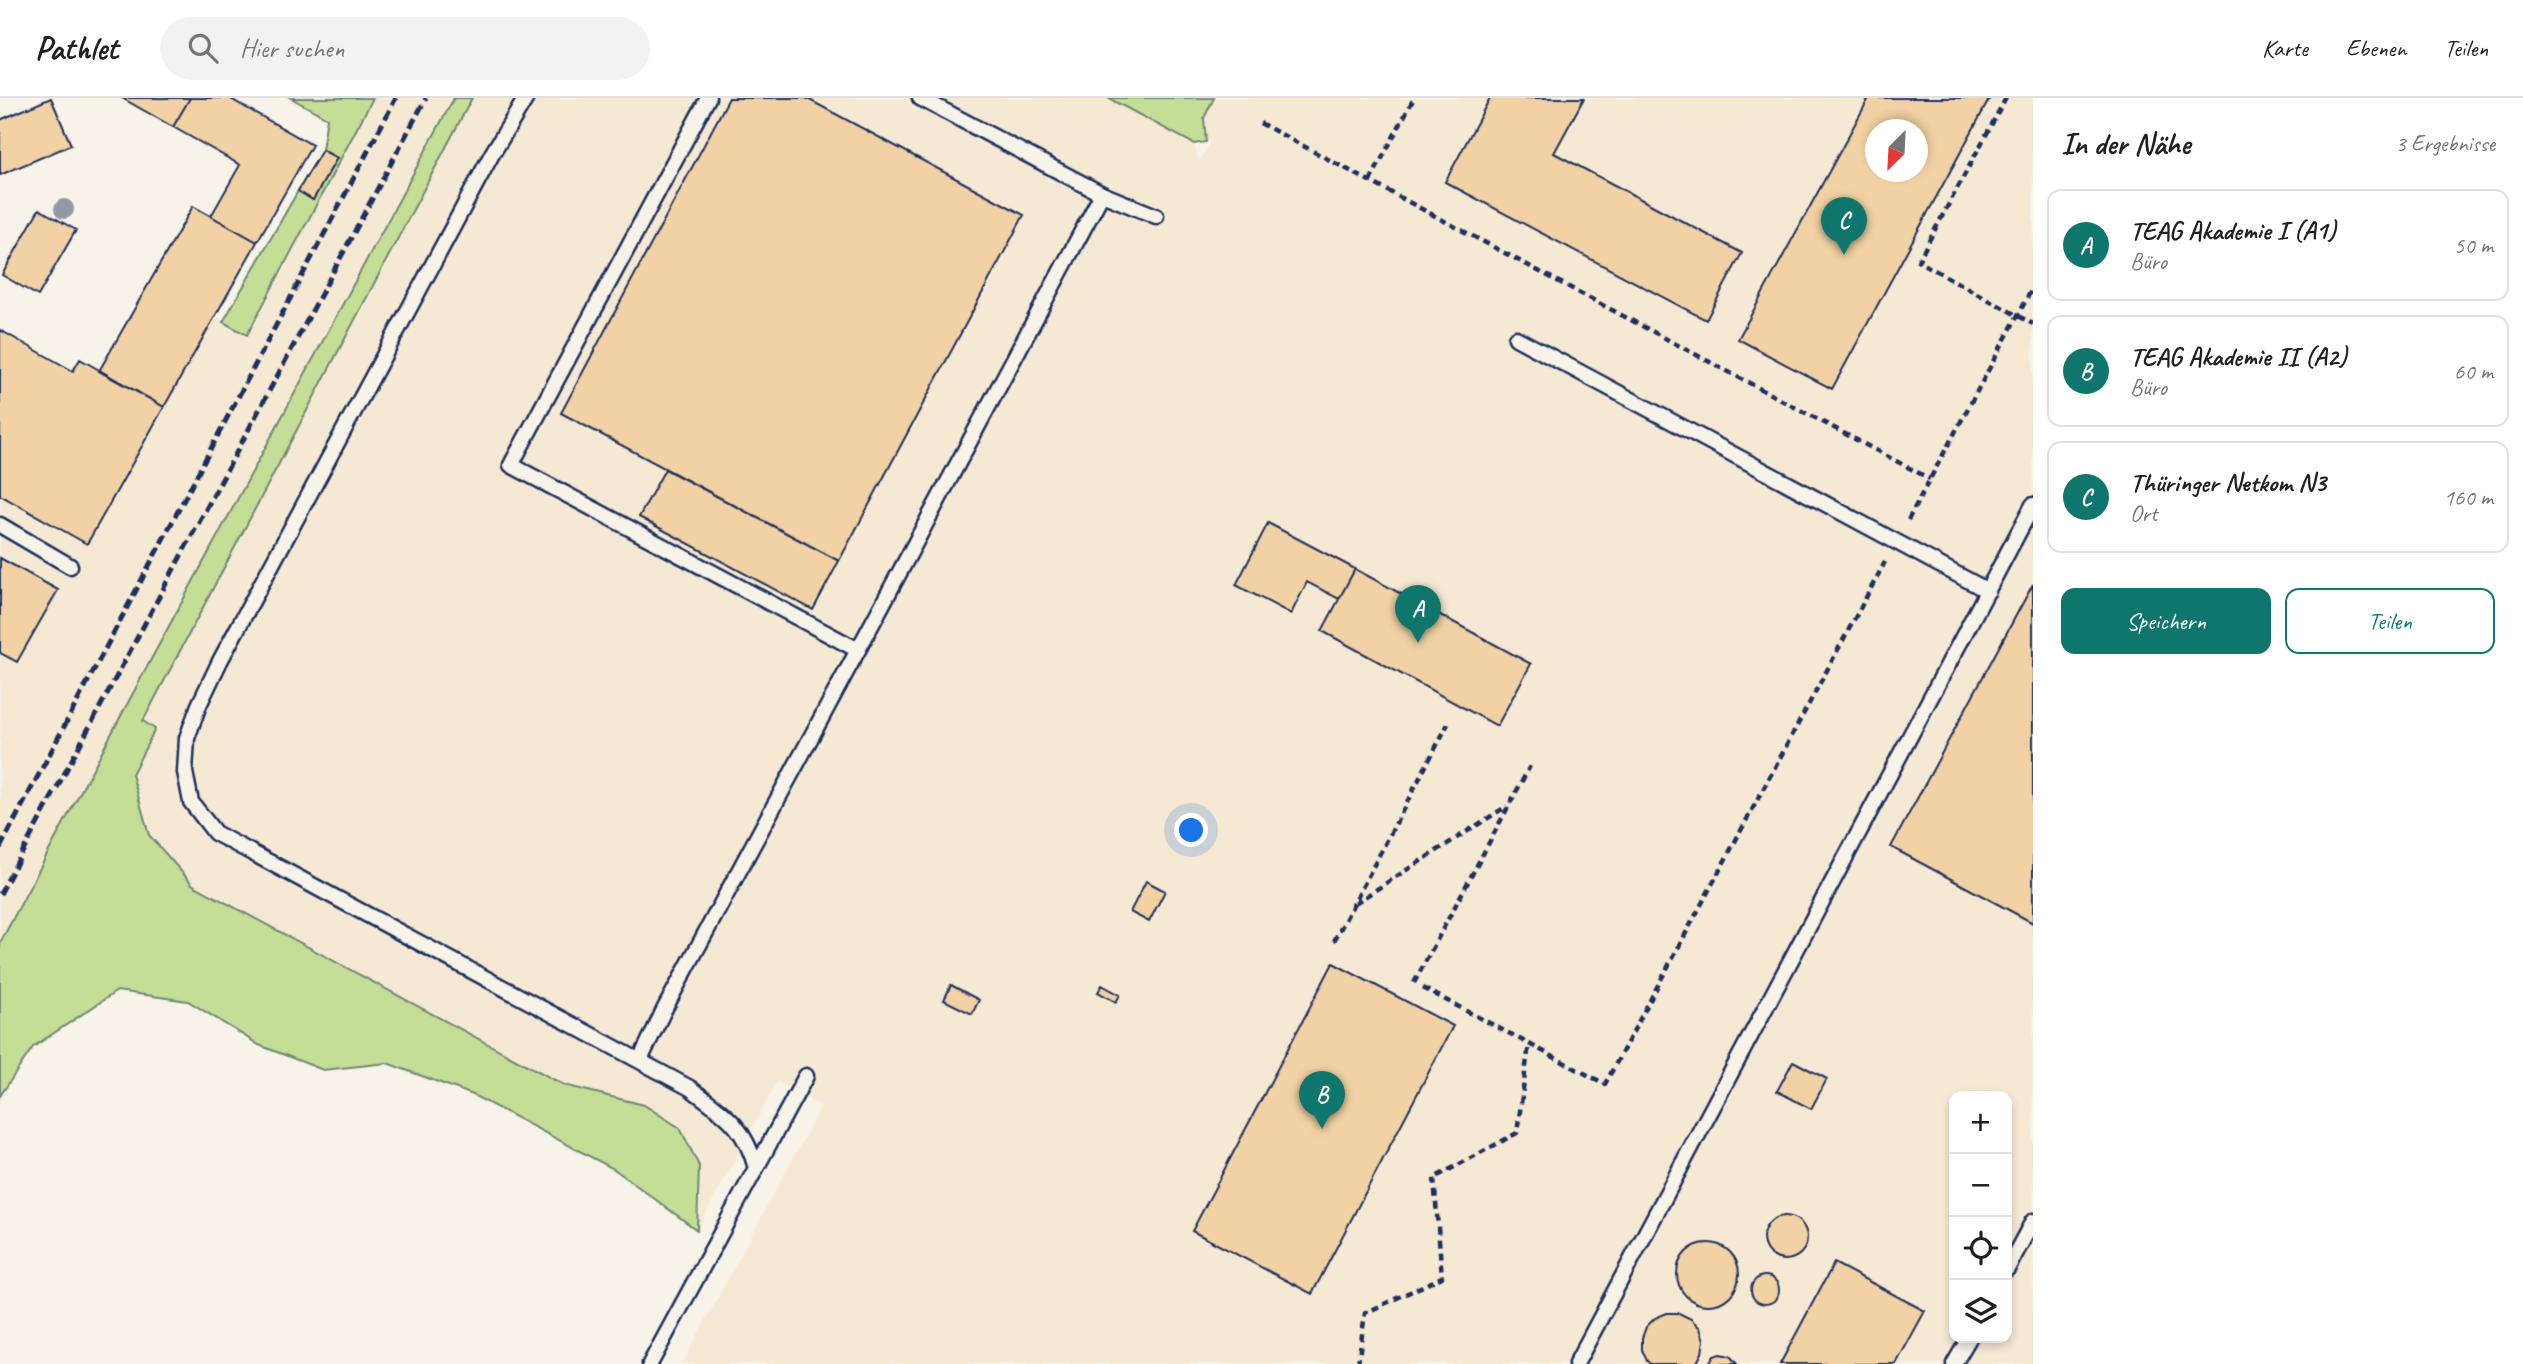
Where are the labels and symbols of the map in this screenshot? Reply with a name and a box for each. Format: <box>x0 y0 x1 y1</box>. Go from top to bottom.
north arrow <box>1865 119 1928 182</box>
pin: C <box>1821 197 1867 255</box>
pin: A <box>1395 585 1441 643</box>
your location <box>1174 813 1208 847</box>
pin: B <box>1299 1071 1345 1129</box>

